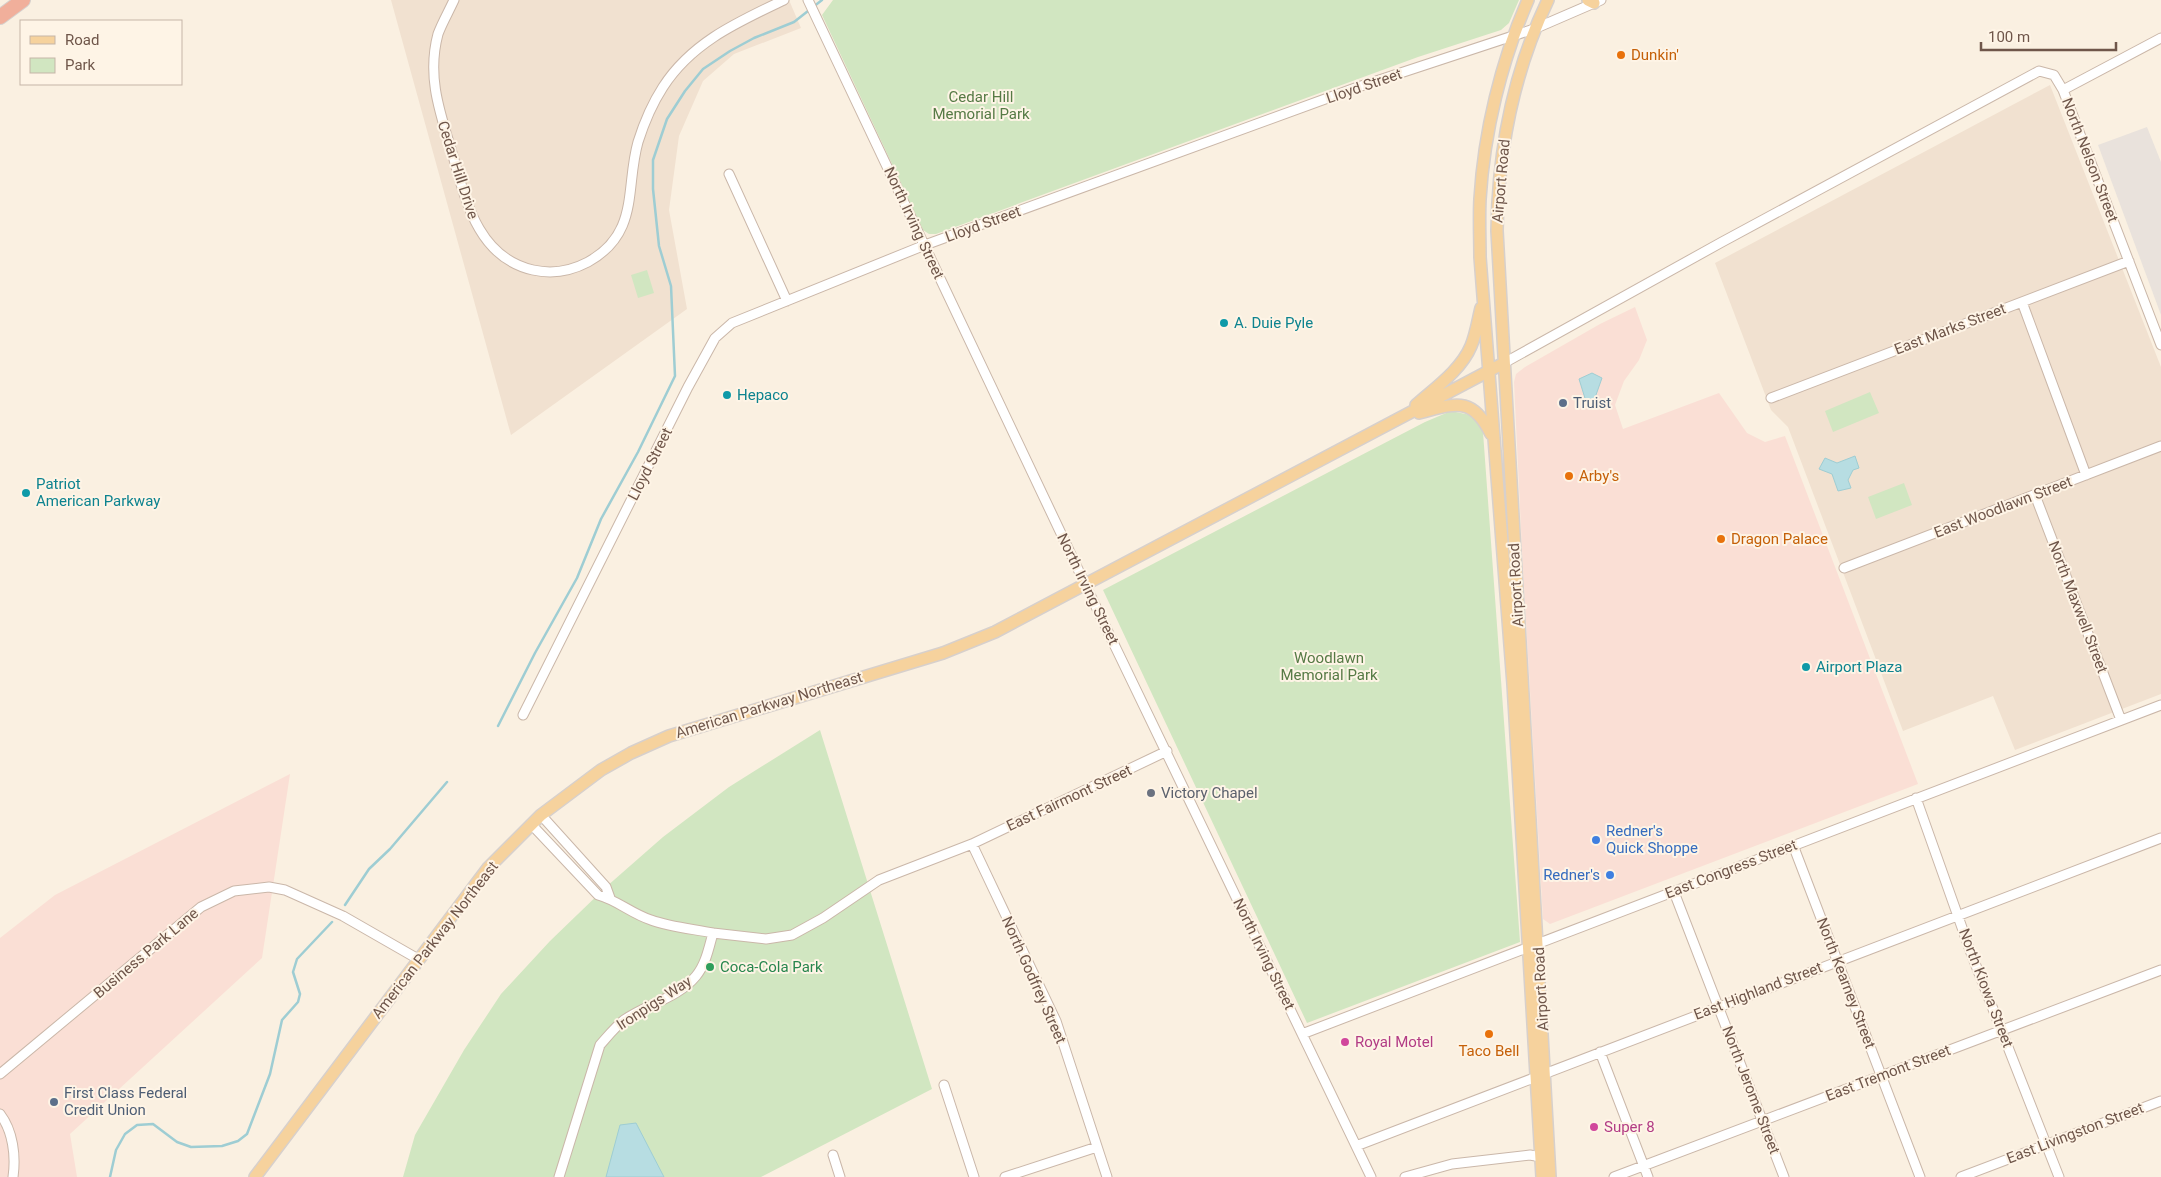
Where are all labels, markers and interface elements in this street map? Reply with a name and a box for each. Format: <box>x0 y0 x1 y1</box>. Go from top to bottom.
legend <box>20 20 182 85</box>
scale bar <box>1981 20 2116 52</box>
text: 100 m <box>1988 28 2030 46</box>
text: Road <box>65 31 99 49</box>
place label: Dunkin' <box>1631 46 1679 64</box>
marker: Dunkin' <box>1615 49 1627 61</box>
text: Park <box>65 56 96 74</box>
street label: Lloyd Street <box>1324 65 1404 107</box>
park label: Cedar Hill Memorial Park <box>932 88 1030 123</box>
street label: North Nelson Street <box>2058 95 2122 225</box>
street label: Cedar Hill Drive <box>434 119 482 221</box>
street label: Airport Road <box>1488 138 1514 224</box>
street label: North Irving Street <box>880 164 948 282</box>
street label: Lloyd Street <box>943 202 1023 246</box>
street label: East Marks Street <box>1892 299 2008 359</box>
place label: A. Duie Pyle <box>1234 314 1313 332</box>
marker: A. Duie Pyle <box>1218 317 1230 329</box>
place label: Hepaco <box>737 386 789 404</box>
marker: Hepaco <box>721 389 733 401</box>
place label: Truist <box>1573 394 1611 412</box>
marker: Truist <box>1557 397 1569 409</box>
street label: Lloyd Street <box>624 425 676 503</box>
place label: Arby's <box>1579 467 1619 485</box>
marker: Arby's <box>1563 470 1575 482</box>
street label: East Woodlawn Street <box>1931 472 2075 542</box>
place label: Patriot American Parkway <box>36 475 160 510</box>
marker: Patriot American Parkway <box>20 487 32 499</box>
street label: North Irving Street <box>1053 530 1123 648</box>
place label: Dragon Palace <box>1731 530 1828 548</box>
marker: Dragon Palace <box>1715 533 1727 545</box>
street label: North Maxwell Street <box>2044 538 2112 676</box>
street label: Airport Road <box>1505 543 1527 627</box>
park label: Woodlawn Memorial Park <box>1280 649 1378 684</box>
place label: Airport Plaza <box>1816 658 1902 676</box>
marker: Airport Plaza <box>1800 661 1812 673</box>
street label: American Parkway Northeast <box>673 668 865 742</box>
street label: East Fairmont Street <box>1003 761 1135 835</box>
place label: Victory Chapel <box>1161 784 1258 802</box>
marker: Victory Chapel <box>1145 787 1157 799</box>
place label: Redner's Quick Shoppe <box>1606 822 1698 857</box>
marker: Redner's Quick Shoppe <box>1590 834 1602 846</box>
street label: East Congress Street <box>1663 836 1800 902</box>
street label: American Parkway Northeast <box>368 858 502 1022</box>
place label: Redner's <box>1543 866 1600 884</box>
marker: Redner's <box>1604 869 1616 881</box>
street label: North Irving Street <box>1229 895 1299 1013</box>
street label: Business Park Lane <box>90 904 202 1002</box>
street label: North Godfrey Street <box>998 914 1070 1046</box>
street label: North Kearney Street <box>1813 915 1879 1051</box>
street label: North Kiowa Street <box>1955 926 2017 1050</box>
street label: Airport Road <box>1530 947 1552 1031</box>
place label: Coca-Cola Park <box>720 958 823 976</box>
street label: East Highland Street <box>1691 958 1825 1024</box>
marker: Coca-Cola Park <box>704 961 716 973</box>
street label: Ironpigs Way <box>613 972 695 1034</box>
street label: North Jerome Street <box>1718 1023 1784 1157</box>
marker: Taco Bell <box>1483 1028 1495 1040</box>
place label: Royal Motel <box>1355 1033 1433 1051</box>
marker: Royal Motel <box>1339 1036 1351 1048</box>
street label: East Tremont Street <box>1823 1041 1953 1105</box>
place label: Taco Bell <box>1458 1042 1520 1060</box>
place label: First Class Federal Credit Union <box>64 1084 187 1119</box>
marker: First Class Federal Credit Union <box>48 1096 60 1108</box>
street label: East Livingston Street <box>2004 1099 2146 1167</box>
place label: Super 8 <box>1604 1118 1655 1136</box>
marker: Super 8 <box>1588 1121 1600 1133</box>

